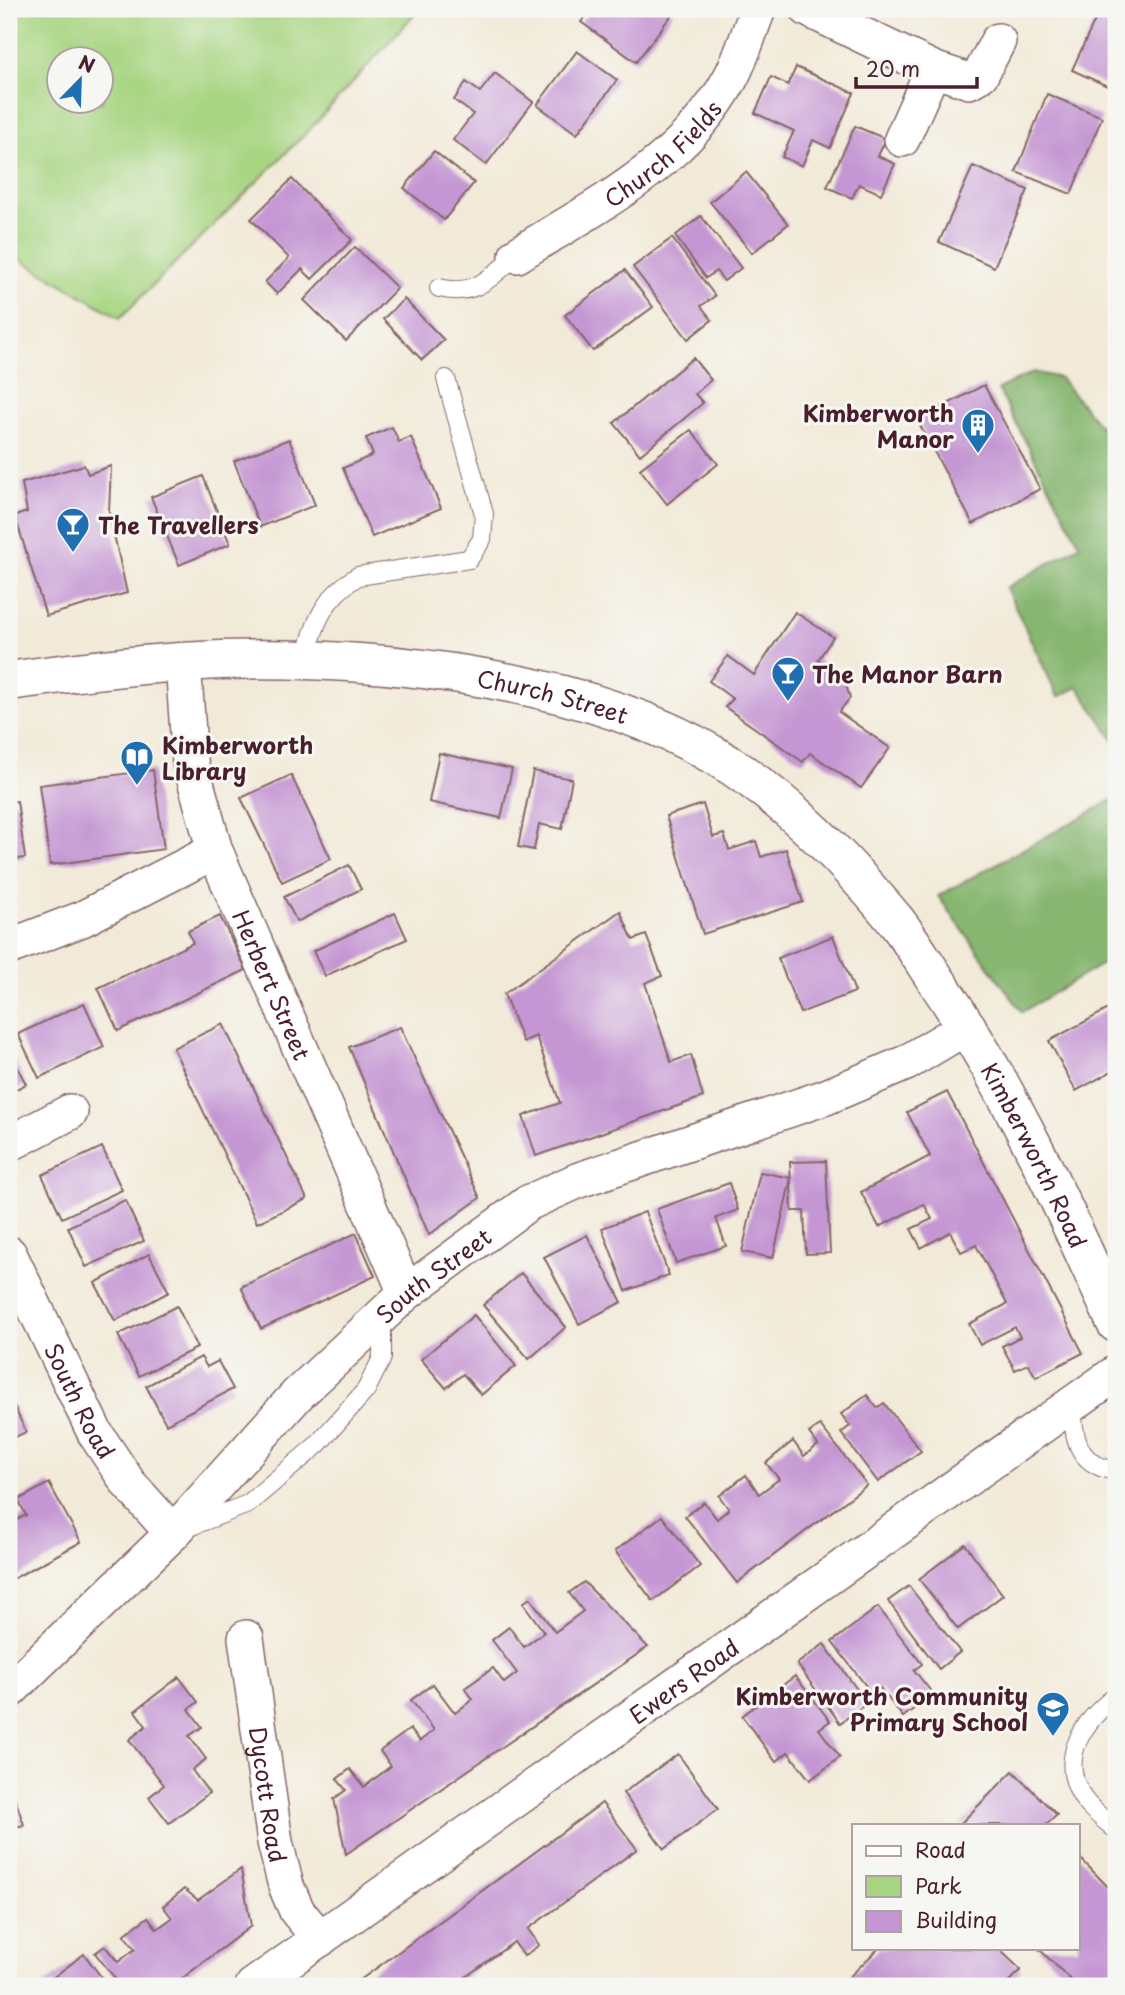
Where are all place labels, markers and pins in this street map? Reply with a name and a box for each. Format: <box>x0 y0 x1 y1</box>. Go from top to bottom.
place label: Kimberworth Manor <box>803 395 954 456</box>
building icon: Kimberworth Manor <box>959 406 997 455</box>
bar icon: The Travellers <box>54 505 92 554</box>
place label: The Travellers <box>98 507 259 542</box>
bar icon: The Manor Barn <box>769 654 807 703</box>
place label: The Manor Barn <box>812 656 1003 691</box>
place label: Kimberworth Library <box>162 727 313 788</box>
library icon: Kimberworth Library <box>118 738 156 787</box>
place label: Kimberworth Community Primary School <box>735 1678 1028 1739</box>
school or university icon: Kimberworth Community Primary School <box>1034 1689 1072 1738</box>

